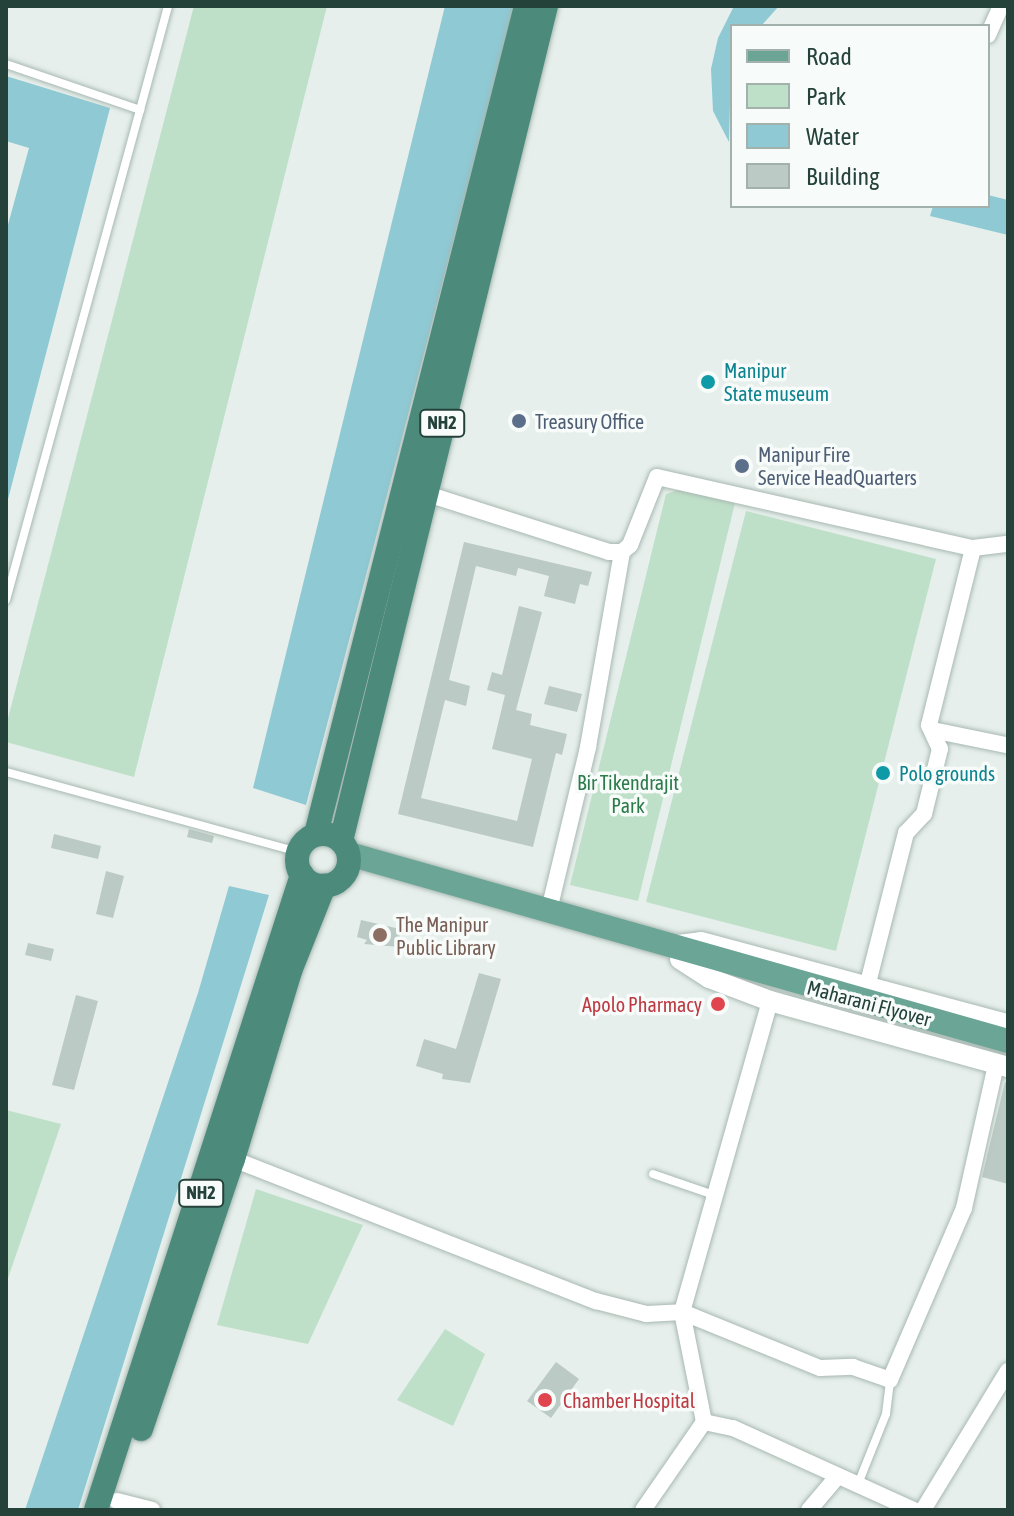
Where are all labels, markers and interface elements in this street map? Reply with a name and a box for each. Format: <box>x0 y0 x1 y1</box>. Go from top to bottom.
legend <box>730 24 990 208</box>
text: Road <box>806 43 852 70</box>
text: Park <box>806 83 846 110</box>
text: Water <box>806 123 859 150</box>
text: Building <box>806 163 879 190</box>
place label: Manipur State museum <box>724 358 829 405</box>
marker: Manipur State museum <box>699 373 717 391</box>
road number: NH2 <box>418 409 466 437</box>
place label: Treasury Office <box>535 409 644 433</box>
marker: Treasury Office <box>510 412 528 430</box>
place label: Manipur Fire Service HeadQuarters <box>758 442 917 489</box>
marker: Manipur Fire Service HeadQuarters <box>733 457 751 475</box>
place label: Polo grounds <box>899 761 995 785</box>
marker: Polo grounds <box>874 764 892 782</box>
park label: Bir Tikendrajit Park <box>577 770 679 817</box>
place label: The Manipur Public Library <box>396 912 496 959</box>
marker: The Manipur Public Library <box>371 926 389 944</box>
street label: Maharani Flyover <box>805 975 933 1031</box>
place label: Apolo Pharmacy <box>582 992 702 1016</box>
marker: Apolo Pharmacy <box>709 995 727 1013</box>
road number: NH2 <box>177 1179 225 1207</box>
place label: Chamber Hospital <box>563 1388 695 1412</box>
marker: Chamber Hospital <box>534 1389 556 1411</box>

